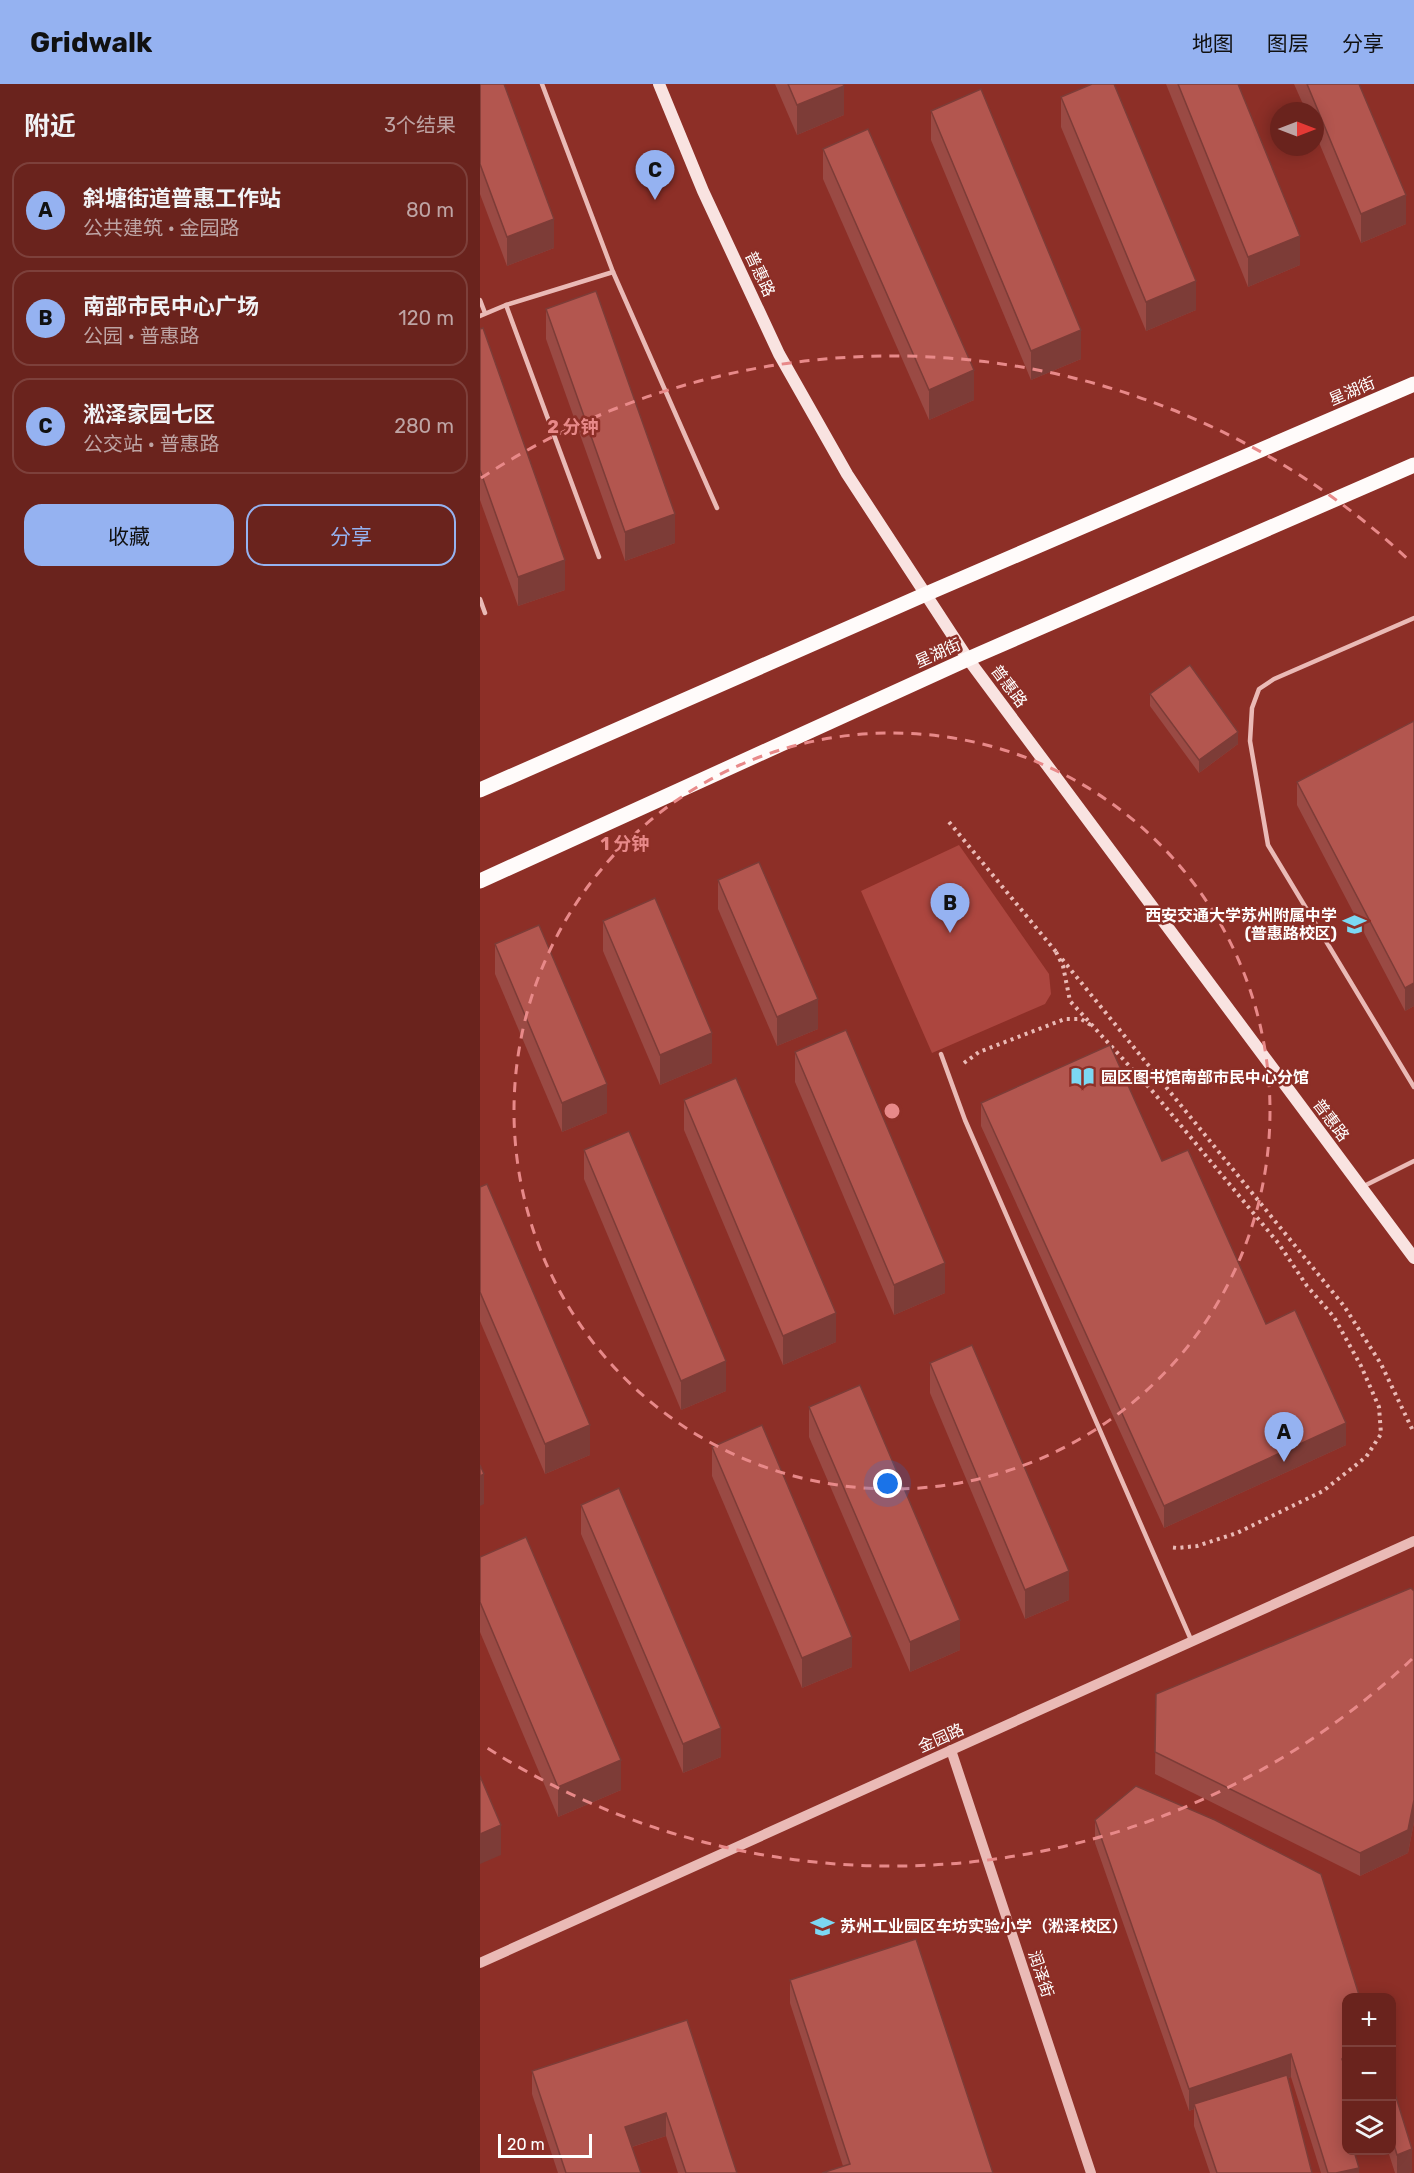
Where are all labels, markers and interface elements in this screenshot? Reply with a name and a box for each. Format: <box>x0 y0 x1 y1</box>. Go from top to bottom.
text: Gridwalk <box>30 26 152 59</box>
text: 地图 <box>1192 31 1234 56</box>
text: 图层 <box>1267 31 1309 56</box>
text: 分享 <box>1342 31 1384 56</box>
north arrow <box>1270 102 1324 156</box>
text: 附近 <box>24 111 76 142</box>
text: 3个结果 <box>384 113 456 137</box>
pin: C <box>636 150 675 200</box>
text: 斜塘街道普惠工作站 <box>83 185 281 212</box>
text: A <box>38 198 53 222</box>
text: 80 m <box>406 198 454 222</box>
text: 公共建筑 · 金园路 <box>83 216 239 240</box>
street label: 普惠路 <box>741 248 779 300</box>
text: 南部市民中心广场 <box>83 293 259 320</box>
text: B <box>38 306 53 330</box>
text: 120 m <box>398 306 454 330</box>
text: 公园 · 普惠路 <box>83 324 199 348</box>
street label: 星湖街 <box>1326 373 1378 409</box>
text: 淞泽家园七区 <box>83 401 215 428</box>
text: C <box>38 414 53 438</box>
text: 280 m <box>394 414 454 438</box>
text: 2 分钟 <box>547 416 599 438</box>
text: 公交站 · 普惠路 <box>83 432 219 456</box>
button: 收藏 <box>24 504 234 566</box>
button: 分享 <box>246 504 456 566</box>
street label: 星湖街 <box>912 635 964 671</box>
street label: 普惠路 <box>987 661 1031 711</box>
text: 1 分钟 <box>601 833 649 855</box>
pin: B <box>930 884 970 933</box>
place label: 西安交通大学苏州附属中学 (普惠路校区) <box>1145 906 1337 943</box>
school or university icon: 西安交通大学苏州附属中学 (普惠路校区) <box>1342 911 1368 937</box>
library icon: 园区图书馆南部市民中心分馆 <box>1070 1064 1096 1090</box>
place label: 园区图书馆南部市民中心分馆 <box>1101 1068 1309 1087</box>
street label: 普惠路 <box>1309 1095 1353 1145</box>
centre of rings <box>882 1101 902 1121</box>
pin: A <box>1264 1412 1304 1462</box>
your location <box>873 1469 902 1498</box>
street label: 金园路 <box>915 1720 967 1756</box>
school or university icon: 苏州工业园区车坊实验小学（淞泽校区） <box>809 1913 835 1939</box>
place label: 苏州工业园区车坊实验小学（淞泽校区） <box>840 1917 1128 1936</box>
street label: 润泽街 <box>1025 1948 1057 2000</box>
map controls <box>1342 1993 1396 2155</box>
button: + <box>1342 1993 1396 2047</box>
button: − <box>1342 2047 1396 2101</box>
button: layers <box>1342 2101 1396 2155</box>
scale bar <box>498 2131 592 2158</box>
text: 20 m <box>507 2135 545 2154</box>

